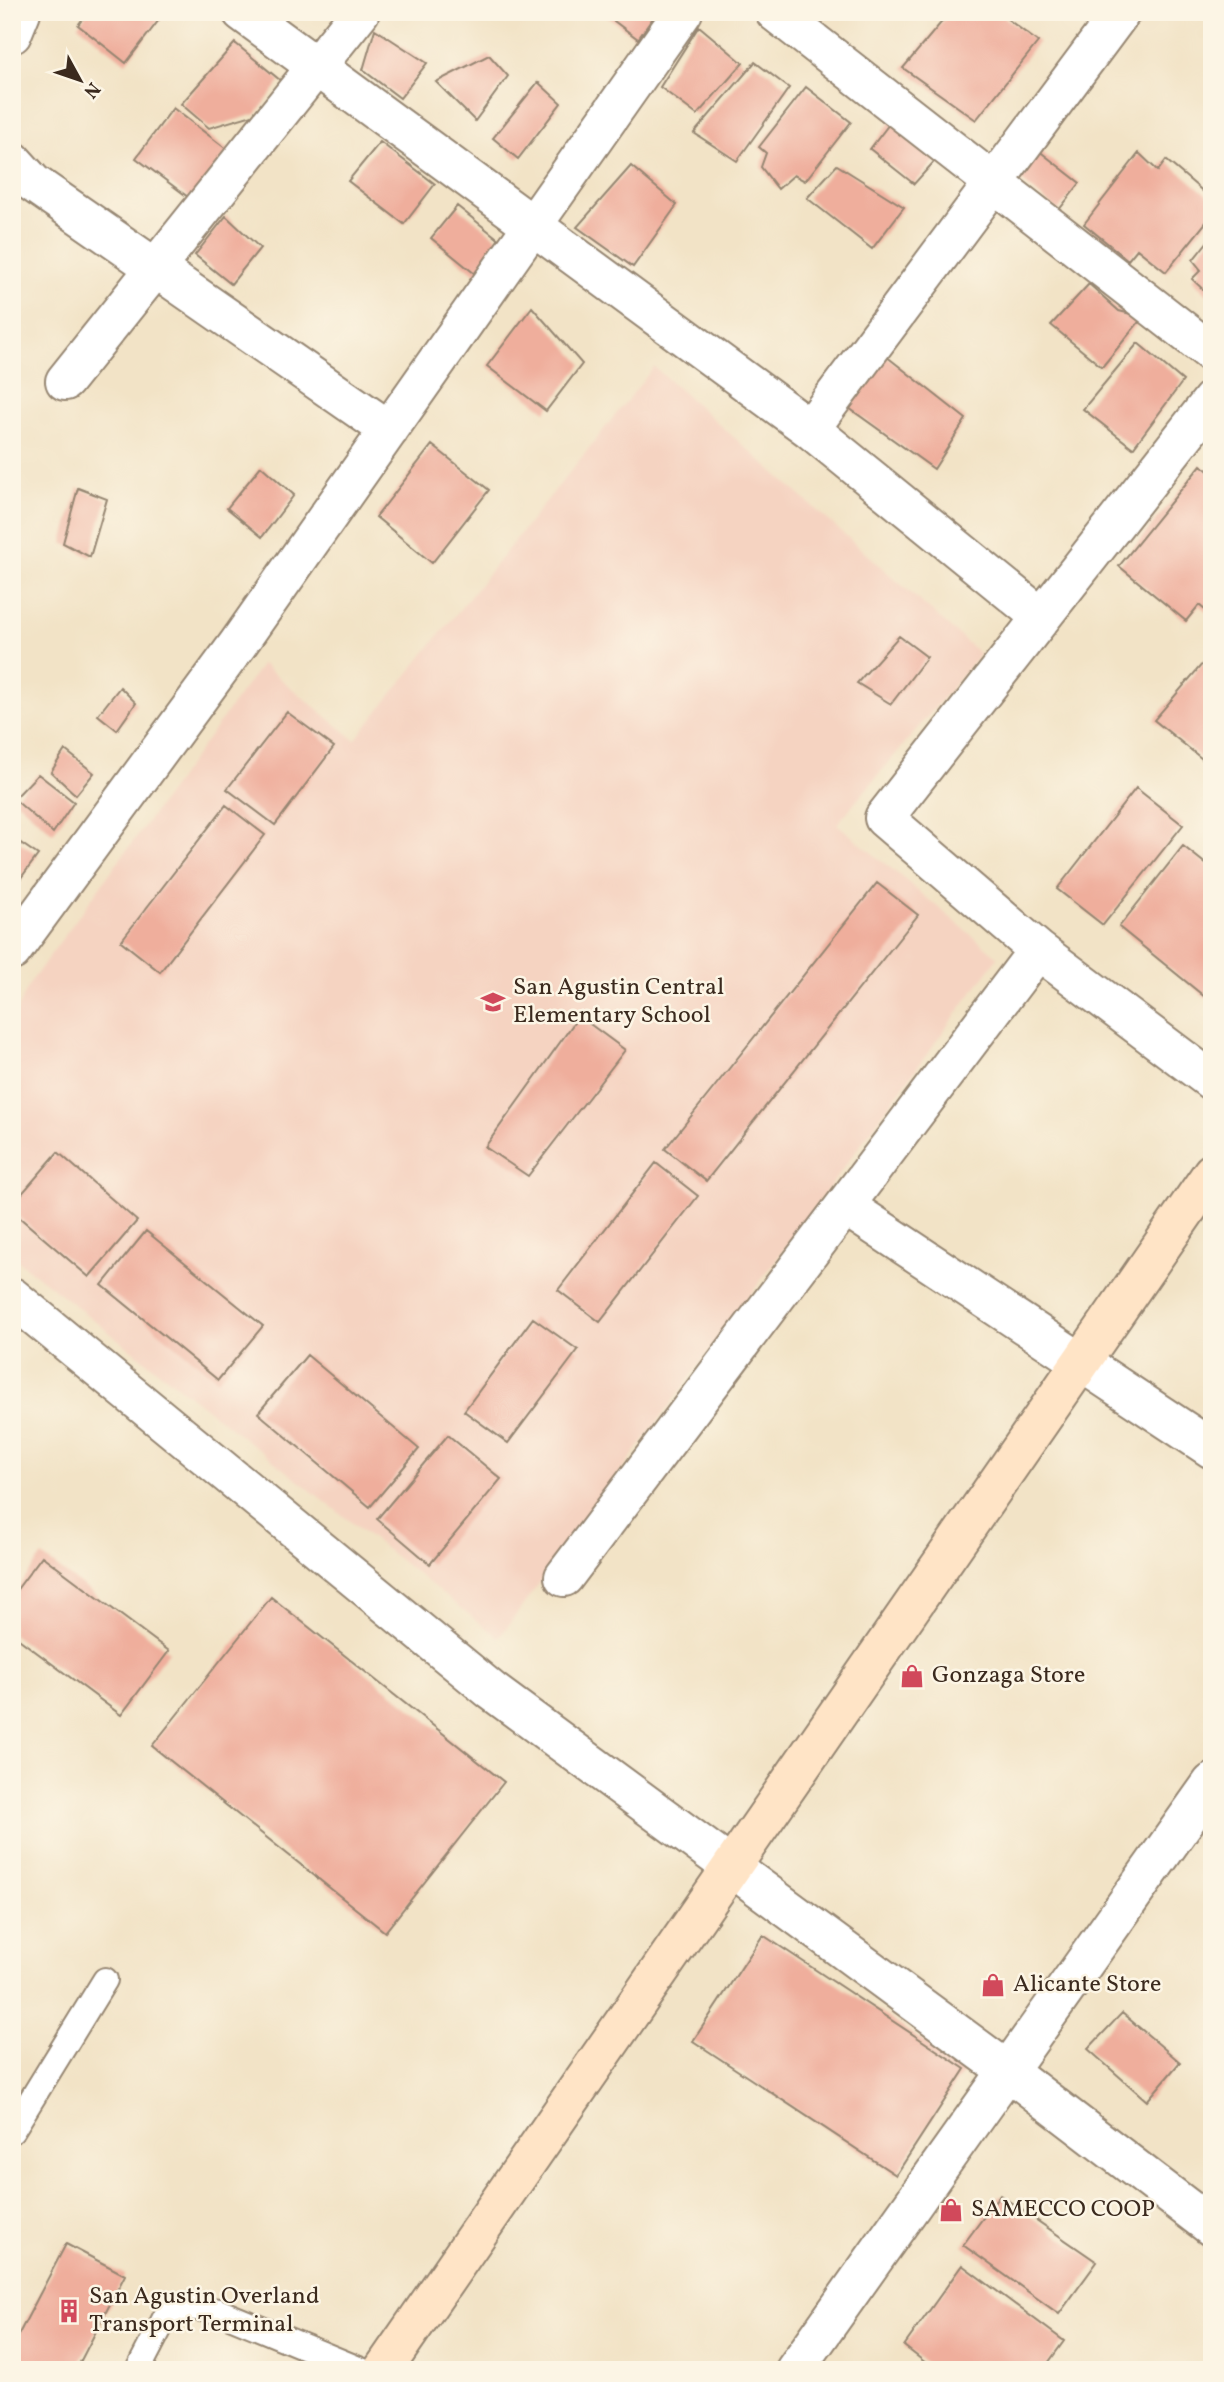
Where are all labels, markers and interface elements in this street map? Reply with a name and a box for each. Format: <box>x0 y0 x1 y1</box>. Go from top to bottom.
north arrow <box>46 46 116 116</box>
text: N <box>77 76 106 103</box>
place label: San Agustin Central Elementary School <box>513 971 724 1033</box>
school or university icon: San Agustin Central Elementary School <box>479 988 507 1016</box>
place label: Gonzaga Store <box>932 1659 1085 1693</box>
shop icon: Gonzaga Store <box>898 1662 926 1690</box>
place label: Alicante Store <box>1013 1968 1161 2002</box>
shop icon: Alicante Store <box>979 1971 1007 1999</box>
place label: SAMECCO COOP <box>971 2193 1155 2227</box>
shop icon: SAMECCO COOP <box>937 2196 965 2224</box>
place label: San Agustin Overland Transport Terminal <box>89 2280 319 2342</box>
building icon: San Agustin Overland Transport Terminal <box>55 2297 83 2325</box>

